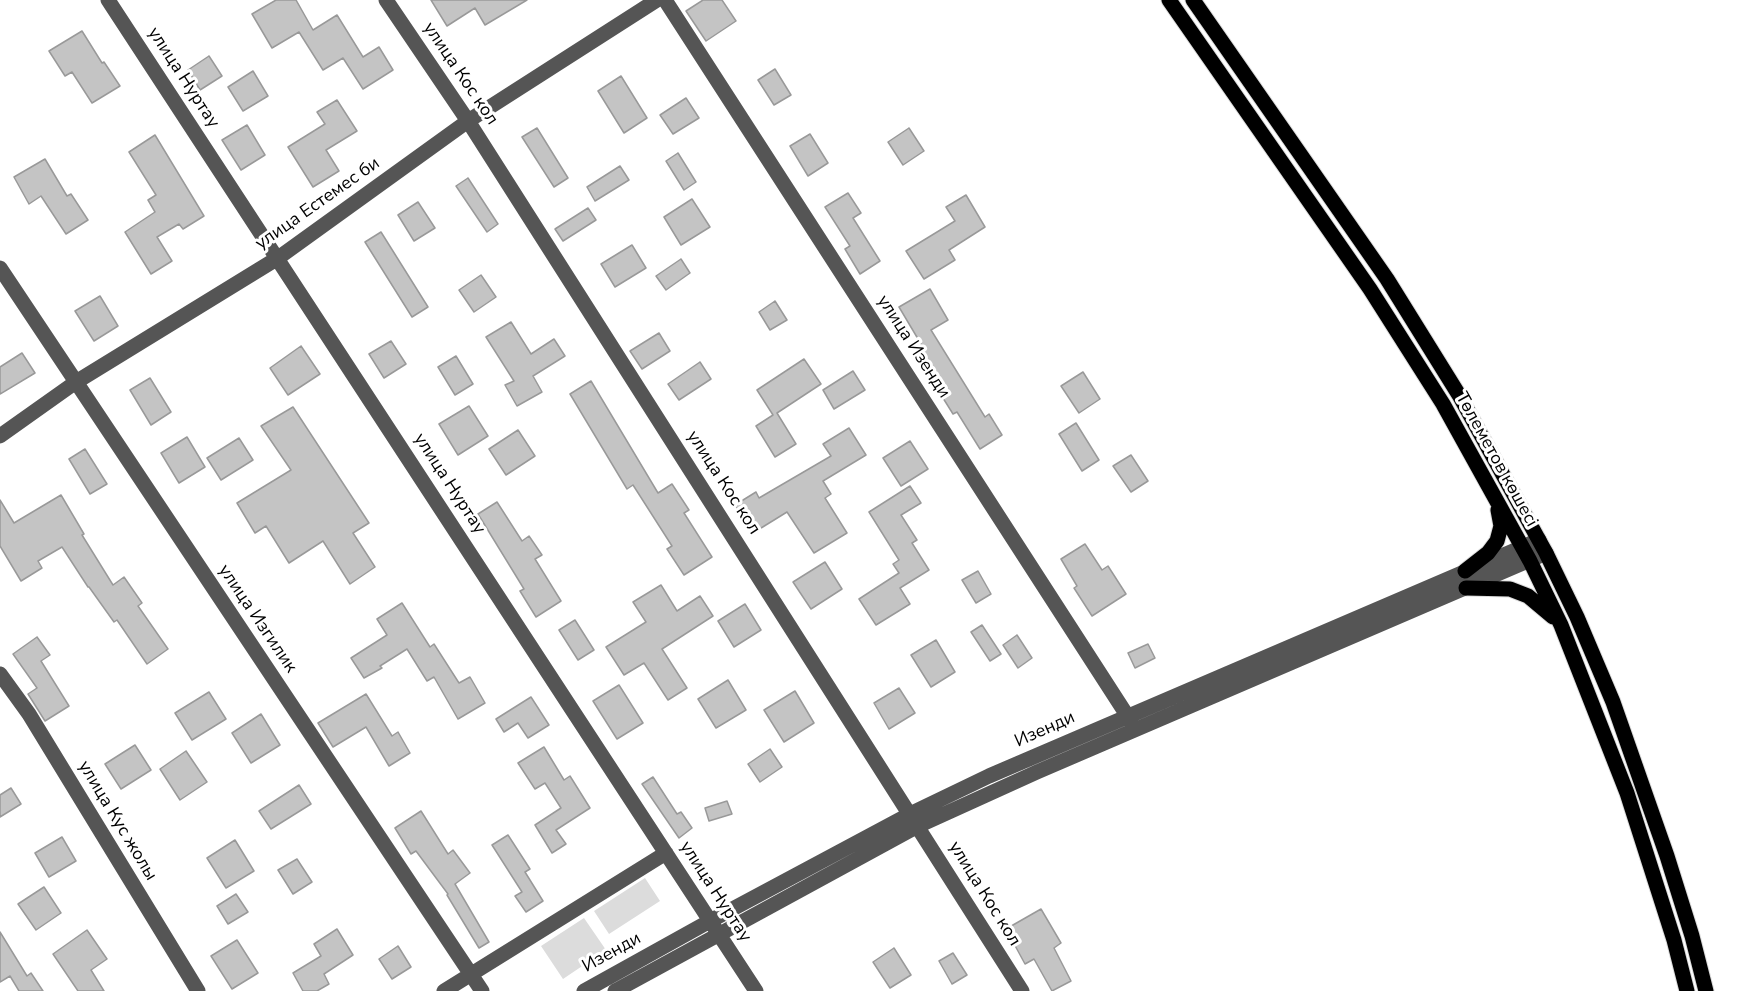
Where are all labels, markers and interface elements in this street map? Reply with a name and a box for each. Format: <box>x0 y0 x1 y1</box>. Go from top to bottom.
street label: улица Кос кол <box>418 18 502 130</box>
street label: улица Нуртау <box>142 24 224 132</box>
street label: улица Естемес би <box>252 153 384 255</box>
street label: улица Изенди <box>872 291 954 403</box>
street label: Төлеметов көшесі <box>1450 389 1542 531</box>
street label: улица Кос кол <box>681 427 765 539</box>
street label: улица Нуртау <box>408 430 490 538</box>
street label: улица Изгилик <box>213 561 301 677</box>
street label: Изенди <box>1011 707 1079 753</box>
street label: улица Кус жолы <box>73 757 161 885</box>
street label: улица Нуртау <box>674 838 756 946</box>
street label: улица Кос кол <box>943 838 1025 950</box>
street label: Изенди <box>579 928 645 978</box>

